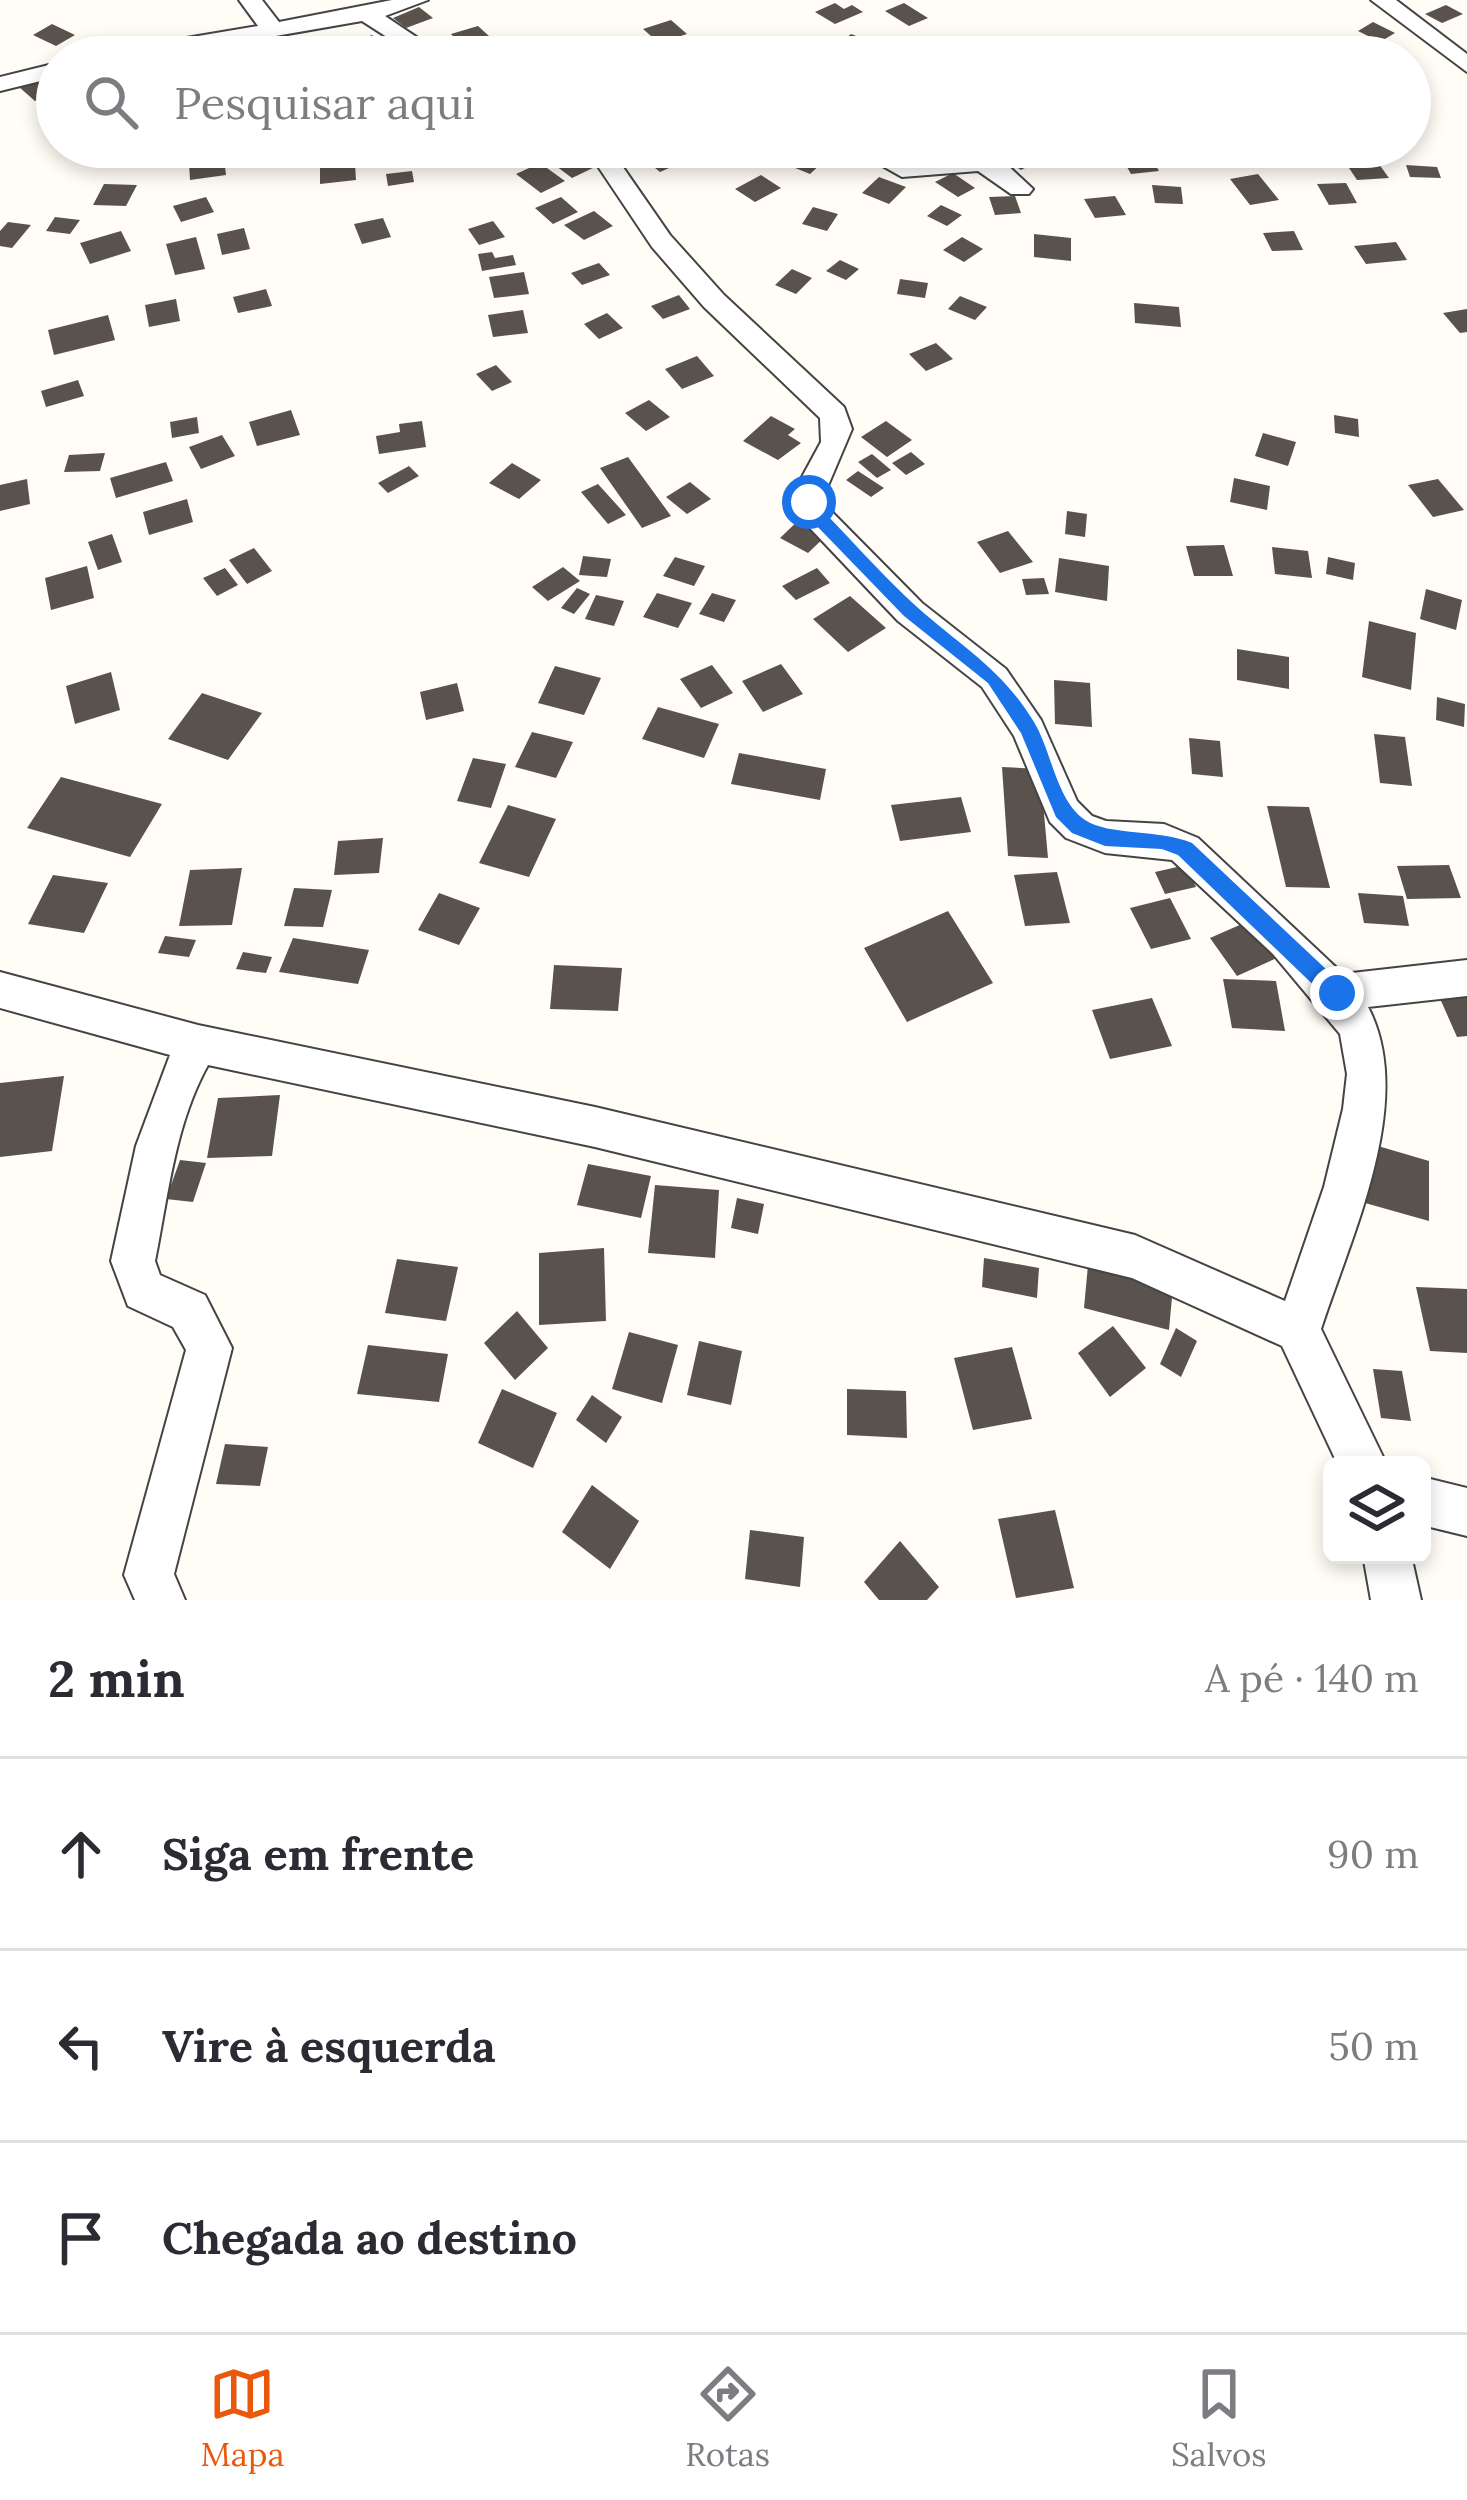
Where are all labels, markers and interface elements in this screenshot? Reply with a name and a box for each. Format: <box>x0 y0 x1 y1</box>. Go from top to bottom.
search box <box>36 36 1431 168</box>
icon: search <box>78 69 144 135</box>
text: Pesquisar aqui <box>174 74 475 131</box>
route start <box>782 475 836 529</box>
route end <box>1310 966 1364 1020</box>
map controls <box>1323 1456 1431 1564</box>
button: layers <box>1323 1456 1431 1564</box>
text: 2 min <box>48 1646 185 1711</box>
text: A pé · 140 m <box>1205 1653 1419 1703</box>
icon: ahead <box>48 1821 114 1887</box>
text: Siga em frente <box>162 1825 474 1882</box>
text: 90 m <box>1327 1829 1419 1879</box>
icon: left <box>48 2013 114 2079</box>
text: Vire à esquerda <box>162 2017 496 2074</box>
text: 50 m <box>1328 2021 1419 2071</box>
icon: arrive <box>48 2205 114 2271</box>
text: Chegada ao destino <box>162 2209 577 2266</box>
tab: Mapa <box>200 2361 284 2475</box>
tab: Rotas <box>685 2361 770 2475</box>
tab: Salvos <box>1171 2361 1267 2475</box>

